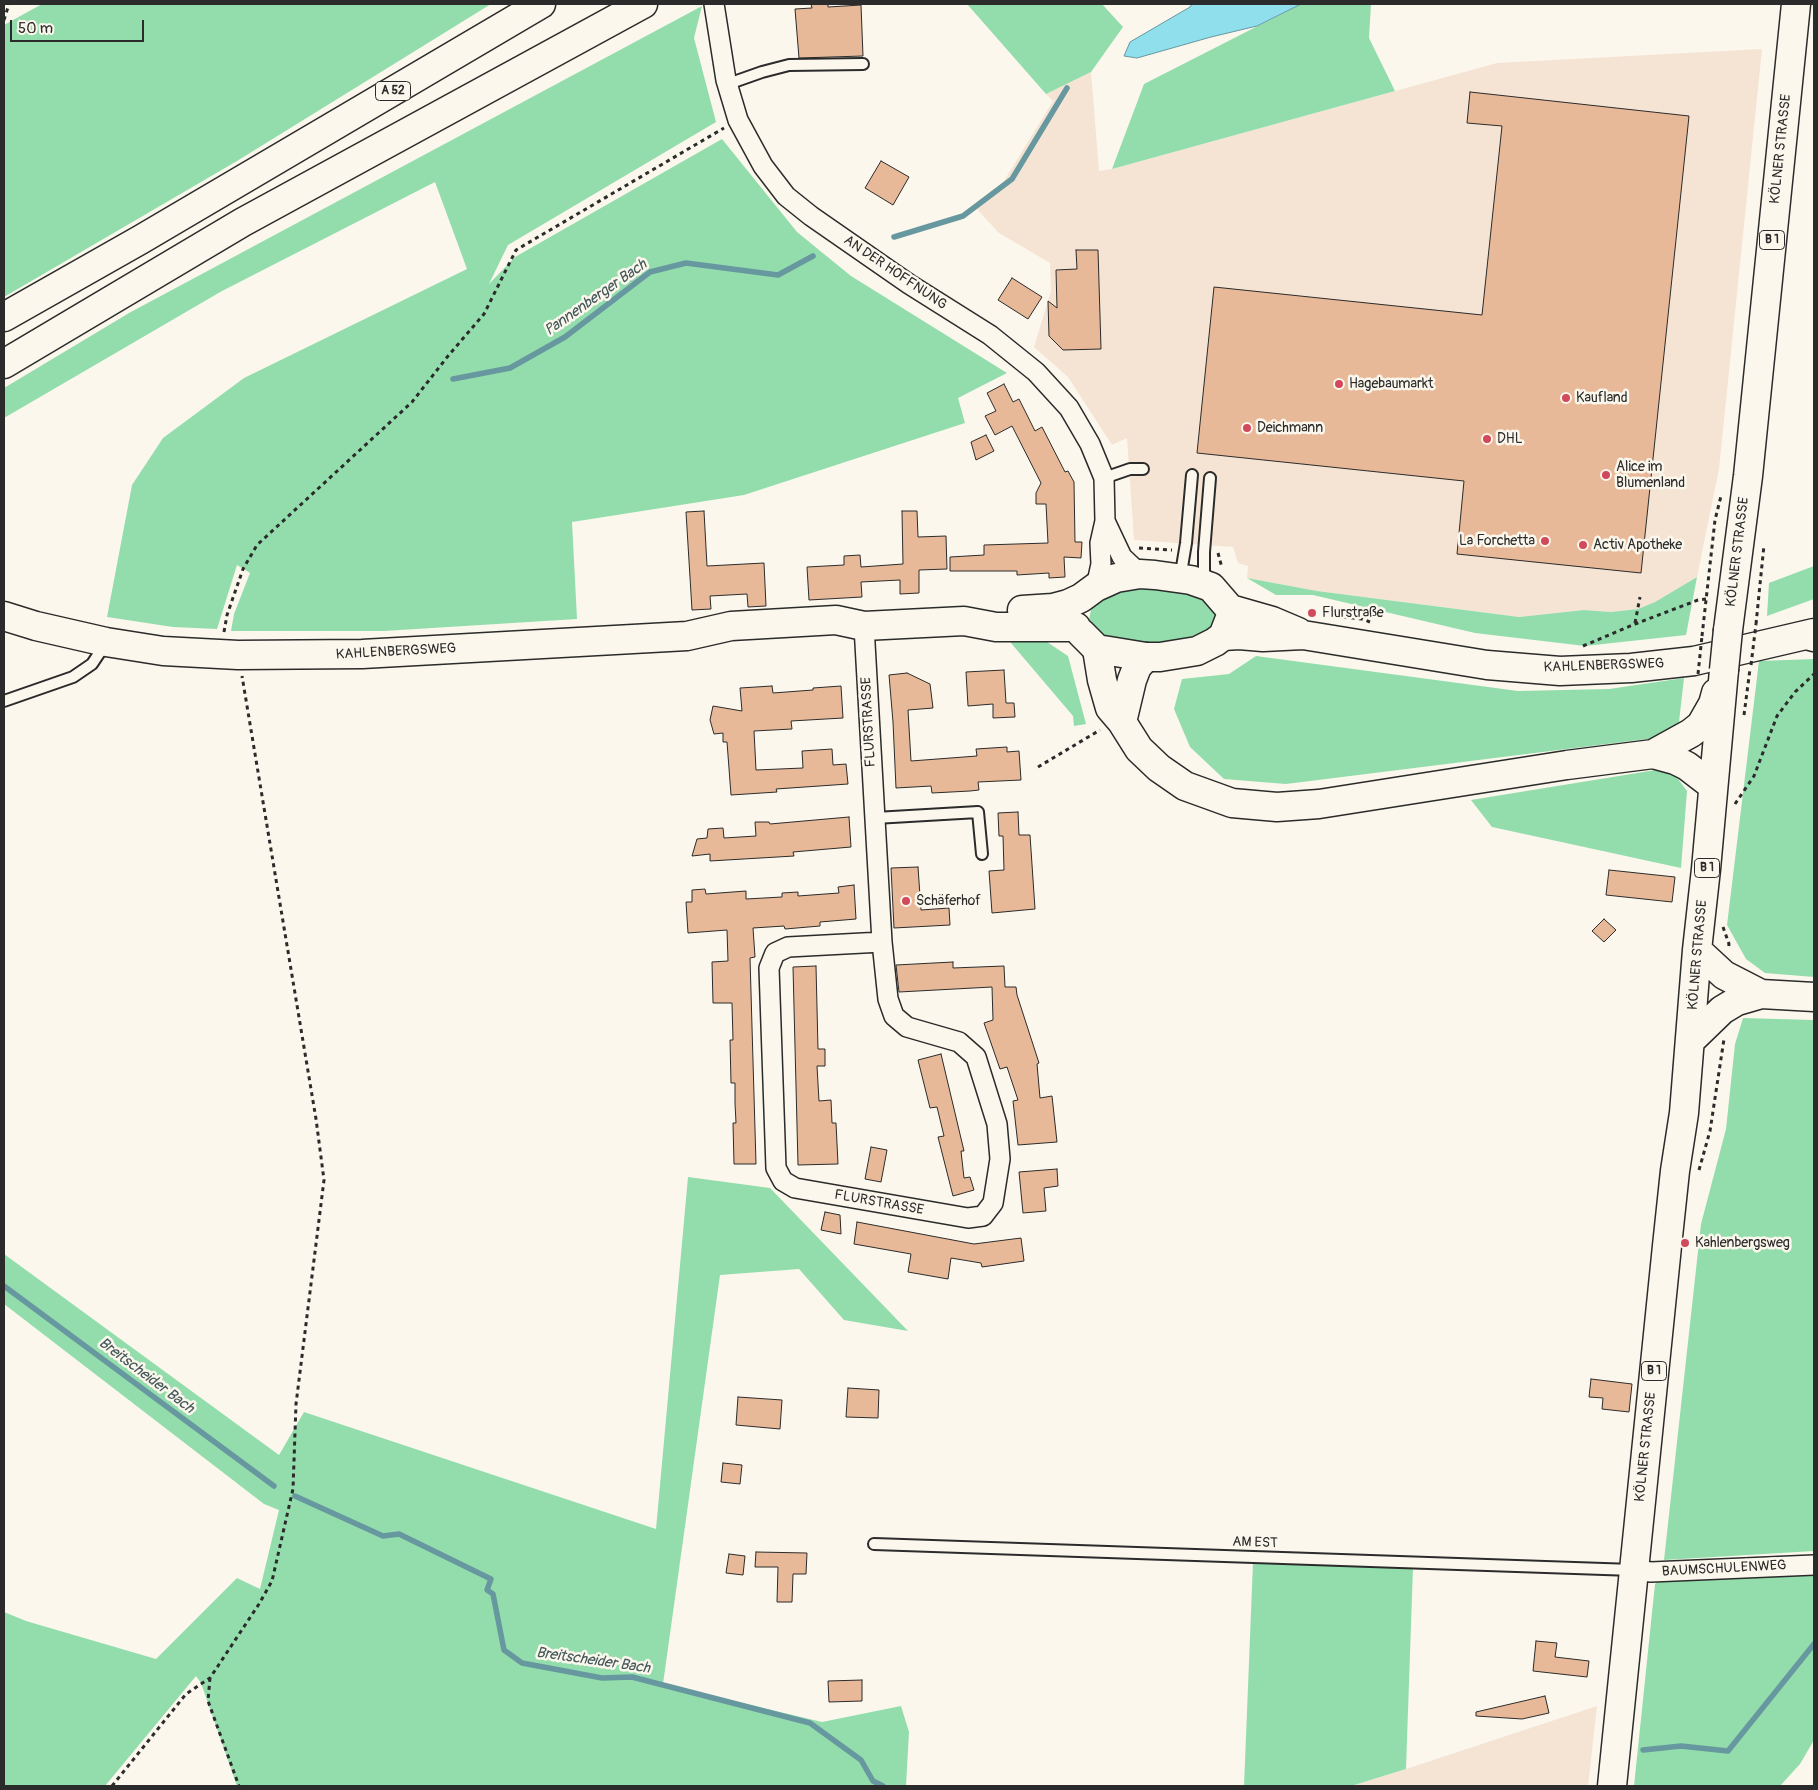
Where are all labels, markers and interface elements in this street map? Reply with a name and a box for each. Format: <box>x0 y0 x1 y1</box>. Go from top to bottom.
scale bar <box>12 10 146 42</box>
text: 50 m <box>18 19 53 38</box>
road number: A 52 <box>376 82 410 100</box>
street label: KÖLNER STRASSE <box>1767 93 1795 205</box>
road number: B 1 <box>1760 230 1784 250</box>
street label: AN DER HOFFNUNG <box>840 232 950 314</box>
water label: Pannenberger Bach <box>541 256 651 340</box>
place label: Hagebaumarkt <box>1349 376 1433 392</box>
marker: Hagebaumarkt <box>1333 378 1345 390</box>
place label: Kaufland <box>1576 390 1628 406</box>
marker: Kaufland <box>1560 392 1572 404</box>
place label: Deichmann <box>1257 420 1323 436</box>
marker: Deichmann <box>1241 422 1253 434</box>
place label: DHL <box>1497 431 1523 447</box>
marker: DHL <box>1481 433 1493 445</box>
place label: Alice im Blumenland <box>1616 459 1685 492</box>
marker: Alice im Blumenland <box>1600 469 1612 481</box>
street label: KÖLNER STRASSE <box>1723 496 1753 608</box>
place label: La Forchetta <box>1459 533 1535 549</box>
marker: La Forchetta <box>1539 535 1551 547</box>
place label: Activ Apotheke <box>1593 537 1682 553</box>
marker: Activ Apotheke <box>1577 539 1589 551</box>
place label: Flurstraße <box>1322 605 1384 621</box>
marker: Flurstraße <box>1306 607 1318 619</box>
street label: KAHLENBERGSWEG <box>335 640 457 664</box>
street label: KAHLENBERGSWEG <box>1543 656 1665 676</box>
street label: FLURSTRASSE <box>858 676 880 768</box>
road number: B 1 <box>1694 858 1720 878</box>
place label: Schäferhof <box>916 893 981 909</box>
marker: Schäferhof <box>900 895 912 907</box>
street label: KÖLNER STRASSE <box>1685 899 1711 1011</box>
street label: FLURSTRASSE <box>833 1187 925 1219</box>
place label: Kahlenbergsweg <box>1695 1235 1790 1251</box>
marker: Kahlenbergsweg <box>1679 1237 1691 1249</box>
water label: Breitscheider Bach <box>95 1334 197 1418</box>
road number: B 1 <box>1642 1362 1666 1380</box>
street label: KÖLNER STRASSE <box>1632 1391 1660 1503</box>
street label: AM EST <box>1232 1534 1278 1552</box>
street label: BAUMSCHULENWEG <box>1661 1557 1787 1581</box>
water label: Breitscheider Bach <box>535 1644 651 1678</box>

